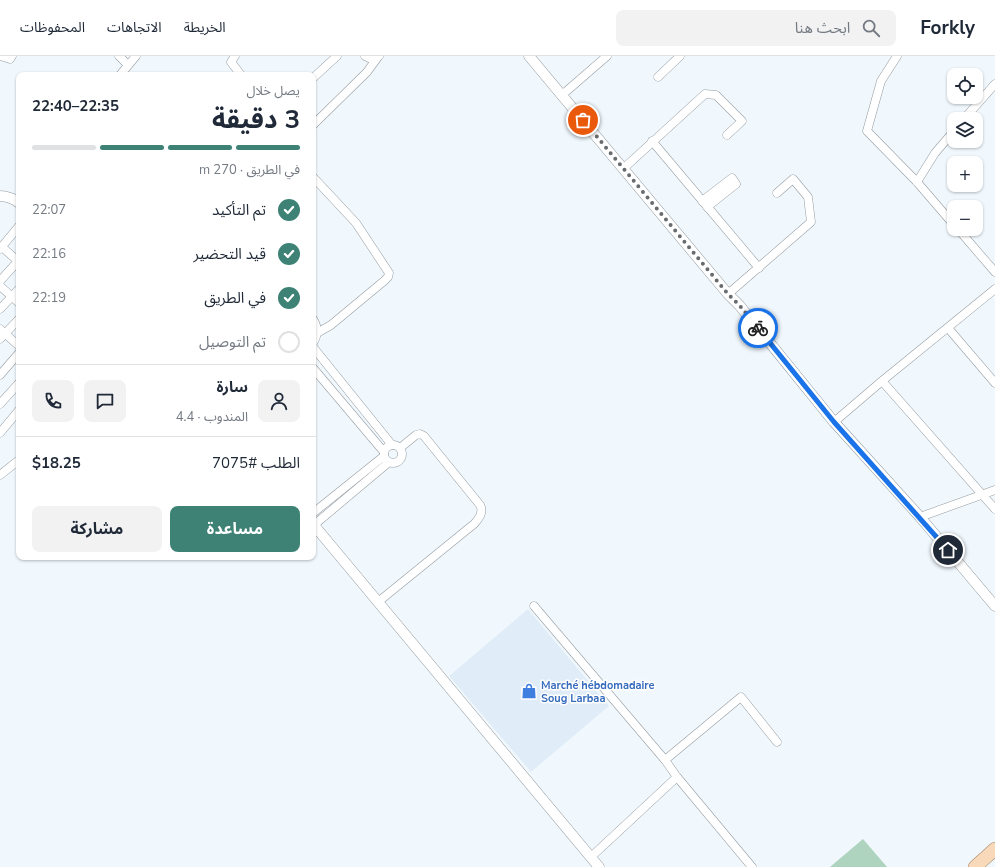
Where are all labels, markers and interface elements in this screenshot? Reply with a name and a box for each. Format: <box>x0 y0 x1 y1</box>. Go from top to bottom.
search box <box>616 10 896 46</box>
text: Forkly <box>920 15 975 41</box>
icon: search <box>860 17 882 39</box>
text: المحفوظات <box>20 18 85 37</box>
text: الاتجاهات <box>107 18 162 37</box>
text: الخريطة <box>184 18 226 37</box>
text: ابحث هنا <box>795 18 850 38</box>
map controls <box>947 68 983 236</box>
button: locate <box>947 68 983 104</box>
text: يصل خلال <box>246 82 300 100</box>
text: 22:35–22:40 <box>32 96 119 116</box>
text: 3 دقيقة <box>212 102 300 137</box>
pin <box>566 103 600 137</box>
icon: bag <box>572 109 594 131</box>
button: layers <box>947 112 983 148</box>
button: + <box>947 156 983 192</box>
text: في الطريق · 270 m <box>199 161 300 179</box>
icon: check <box>278 199 300 221</box>
text: تم التأكيد <box>212 200 266 220</box>
button: − <box>947 200 983 236</box>
text: 22:07 <box>32 201 66 219</box>
icon: check <box>278 243 300 265</box>
text: قيد التحضير <box>193 244 266 264</box>
text: 22:16 <box>32 245 66 263</box>
icon: check <box>278 287 300 309</box>
text: في الطريق <box>204 288 266 308</box>
text: 22:19 <box>32 289 66 307</box>
courier <box>738 308 778 348</box>
icon: bike <box>747 317 769 339</box>
text: تم التوصيل <box>199 332 266 352</box>
text: سارة <box>216 377 248 397</box>
button: phone <box>32 380 74 422</box>
button: chat <box>84 380 126 422</box>
button: person <box>258 380 300 422</box>
text: المندوب · 4.4 <box>176 408 248 426</box>
text: $18.25 <box>32 453 81 473</box>
text: الطلب #7075 <box>212 453 300 473</box>
button: مشاركة <box>32 506 162 552</box>
button: مساعدة <box>170 506 300 552</box>
pin <box>931 533 965 567</box>
icon: home <box>937 539 959 561</box>
place label: Marché hébdomadaire Soug Larbaa <box>541 678 655 706</box>
shop icon: Marché hébdomadaire Soug Larbaa <box>520 682 538 700</box>

